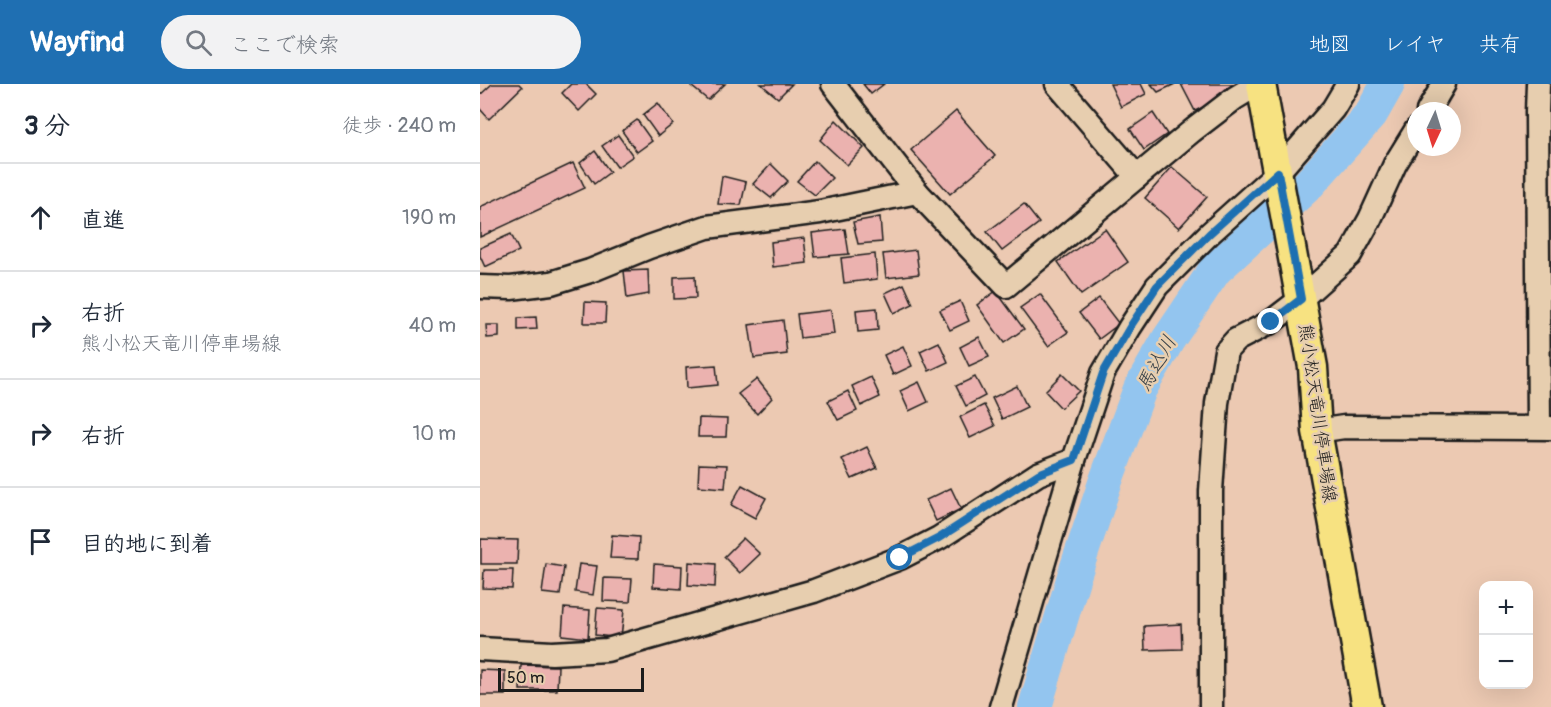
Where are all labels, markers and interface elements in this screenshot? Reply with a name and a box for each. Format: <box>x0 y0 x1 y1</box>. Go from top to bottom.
search box <box>161 15 581 69</box>
text: Wayfind <box>30 25 125 60</box>
icon: search <box>182 26 215 59</box>
text: ここで検索 <box>230 31 340 59</box>
text: 地図 <box>1309 31 1351 58</box>
text: レイヤ <box>1384 31 1446 58</box>
text: 共有 <box>1479 31 1521 58</box>
north arrow <box>1407 102 1461 156</box>
text: 3 分 <box>24 110 70 142</box>
text: 徒歩 · 240 m <box>342 113 456 138</box>
icon: ahead <box>24 201 57 234</box>
text: 190 m <box>402 205 456 230</box>
text: 直進 <box>81 206 125 234</box>
text: 右折 <box>81 299 125 327</box>
route end <box>1257 308 1283 334</box>
icon: right <box>24 309 57 342</box>
text: 40 m <box>409 313 456 338</box>
street label: 熊小松天竜川停車場線 <box>1294 322 1341 504</box>
text: 熊小松天竜川停車場線 <box>81 331 281 356</box>
water label: 馬込川 <box>1131 331 1182 396</box>
icon: right <box>24 417 57 450</box>
text: 10 m <box>412 421 456 446</box>
text: 右折 <box>81 422 125 450</box>
icon: arrive <box>24 525 57 558</box>
text: 目的地に到着 <box>81 530 213 558</box>
route start <box>886 544 912 570</box>
map controls <box>1479 581 1533 689</box>
button: + <box>1479 581 1533 635</box>
button: − <box>1479 635 1533 689</box>
scale bar <box>498 665 644 692</box>
text: 50 m <box>507 668 544 688</box>

